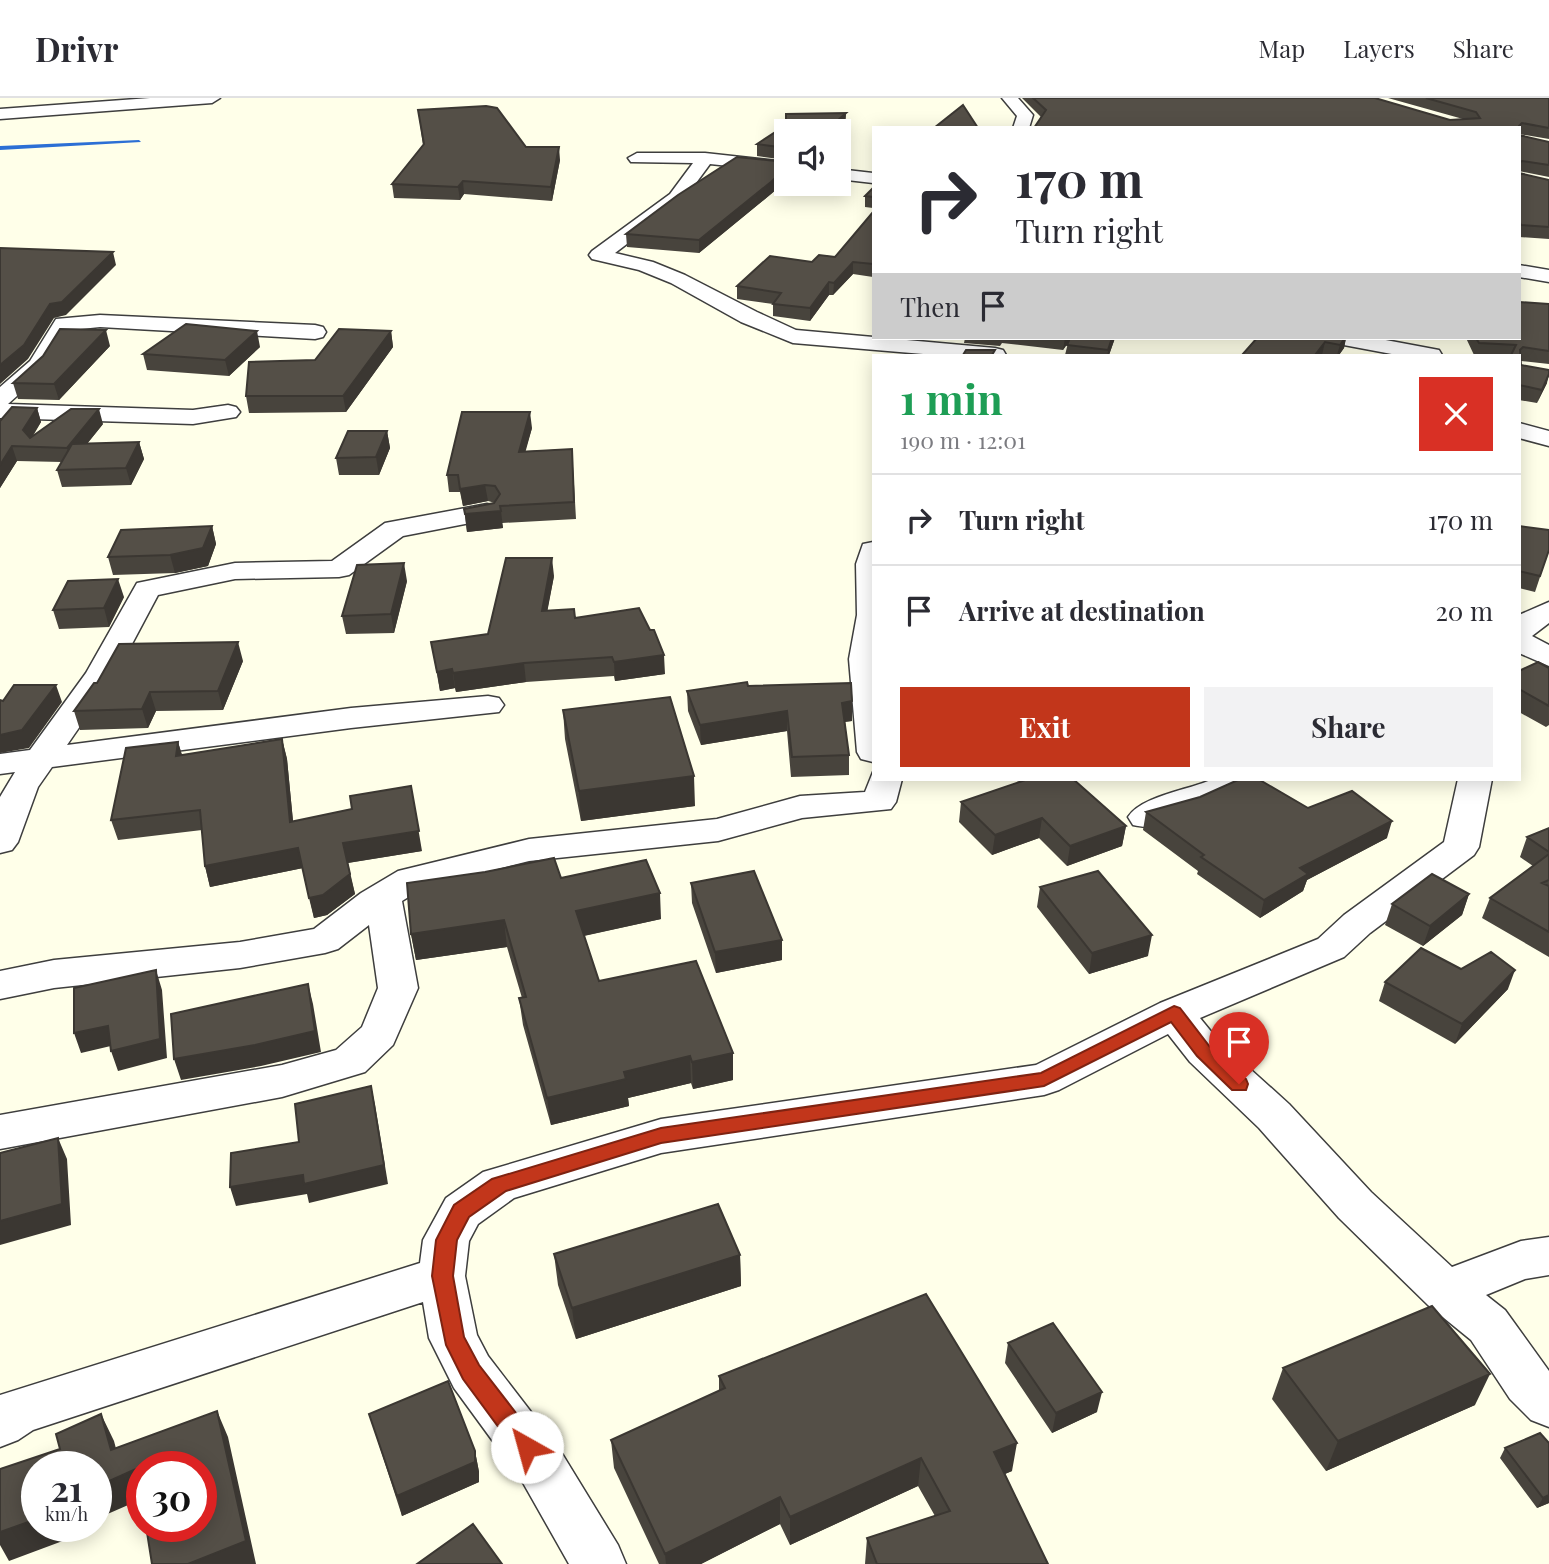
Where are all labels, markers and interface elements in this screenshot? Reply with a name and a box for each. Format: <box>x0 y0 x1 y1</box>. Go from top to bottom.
text: Drivr <box>35 26 118 70</box>
text: Map <box>1259 32 1305 64</box>
text: Layers <box>1343 32 1415 64</box>
text: Share <box>1453 32 1514 64</box>
map controls <box>774 119 851 196</box>
button: sound <box>774 119 851 196</box>
text: 170 m <box>1015 145 1143 210</box>
icon: right <box>900 154 991 245</box>
text: Turn right <box>1015 208 1163 251</box>
icon: arrive <box>974 287 1012 325</box>
text: Then <box>900 289 960 324</box>
text: 1 min <box>900 370 1003 426</box>
button: close <box>1419 377 1493 451</box>
text: 190 m · 12:01 <box>900 424 1026 455</box>
icon: right <box>900 501 938 539</box>
text: Turn right <box>959 502 1085 537</box>
text: 170 m <box>1428 502 1493 537</box>
icon: arrive <box>900 592 938 630</box>
text: Arrive at destination <box>959 593 1205 628</box>
text: 20 m <box>1435 593 1493 628</box>
button: Exit <box>900 687 1190 767</box>
button: Share <box>1204 687 1493 767</box>
pin <box>1209 1012 1269 1084</box>
icon: arrive <box>1220 1023 1258 1061</box>
position arrow <box>490 1410 564 1484</box>
speed limit sign: 30 <box>126 1451 217 1542</box>
text: 21 <box>51 1464 82 1511</box>
text: km/h <box>45 1502 88 1526</box>

